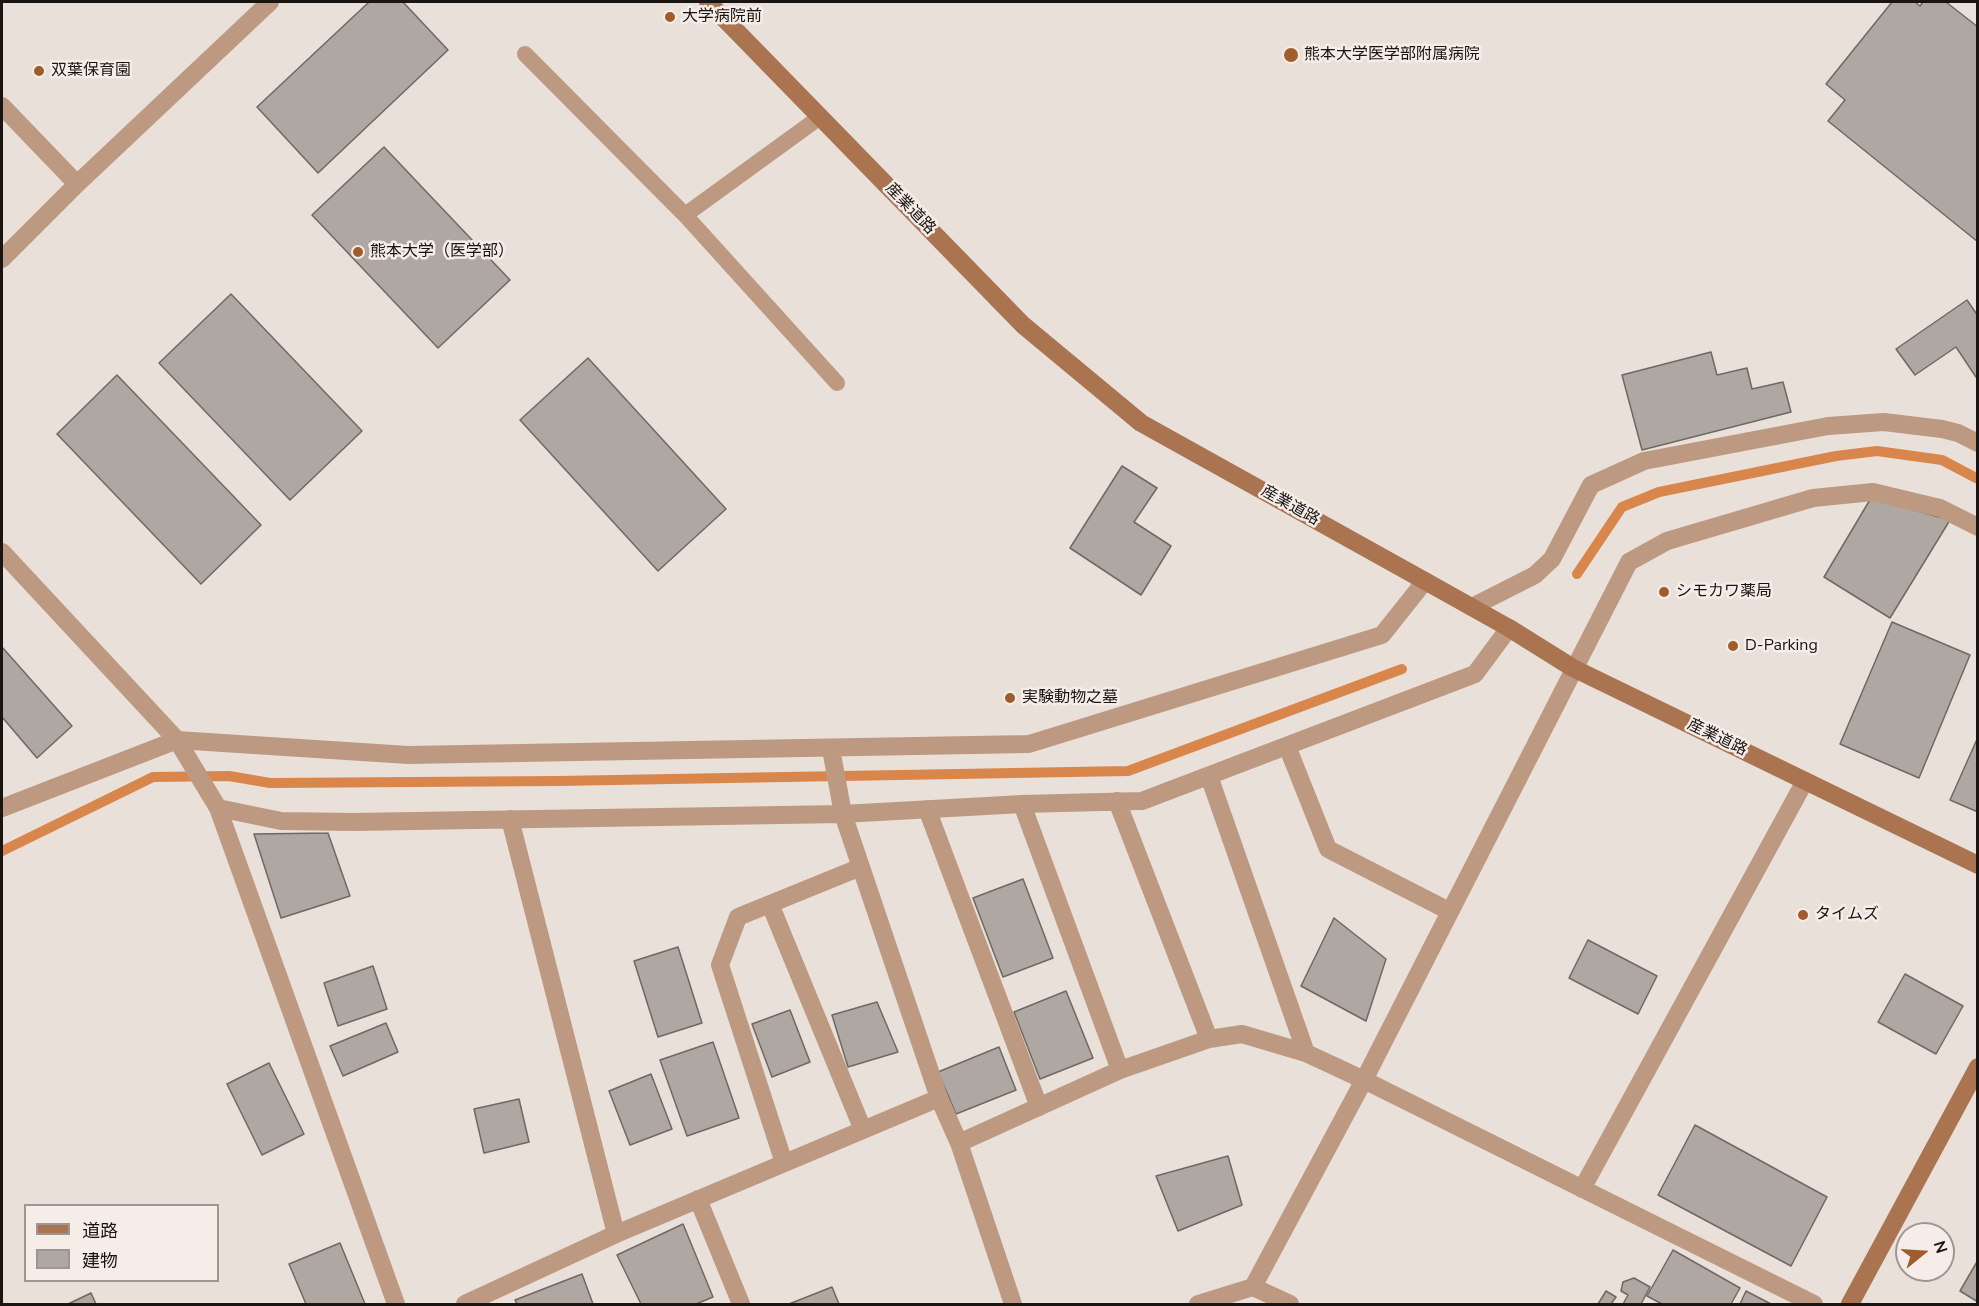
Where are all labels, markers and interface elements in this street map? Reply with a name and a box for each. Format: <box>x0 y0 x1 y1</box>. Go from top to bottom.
place label: 大学病院前 <box>682 7 762 27</box>
marker: 大学病院前 <box>663 10 677 24</box>
place label: 熊本大学医学部附属病院 <box>1304 45 1480 65</box>
marker: 熊本大学医学部附属病院 <box>1282 46 1300 64</box>
place label: 双葉保育園 <box>51 61 131 81</box>
marker: 双葉保育園 <box>32 64 46 78</box>
street label: 産業道路 <box>881 179 939 239</box>
place label: 熊本大学（医学部） <box>370 242 514 262</box>
marker: 熊本大学（医学部） <box>351 245 365 259</box>
street label: 産業道路 <box>1257 482 1323 530</box>
place label: シモカワ薬局 <box>1676 582 1772 602</box>
marker: シモカワ薬局 <box>1657 585 1671 599</box>
place label: D-Parking <box>1745 636 1818 656</box>
marker: D-Parking <box>1726 639 1740 653</box>
place label: 実験動物之墓 <box>1022 688 1118 708</box>
marker: 実験動物之墓 <box>1003 691 1017 705</box>
street label: 産業道路 <box>1684 715 1750 761</box>
place label: タイムズ <box>1815 905 1879 925</box>
marker: タイムズ <box>1796 908 1810 922</box>
legend <box>24 1204 219 1282</box>
text: 道路 <box>82 1219 118 1243</box>
north arrow <box>1895 1222 1955 1282</box>
text: N <box>1928 1238 1953 1256</box>
text: 建物 <box>82 1249 118 1273</box>

